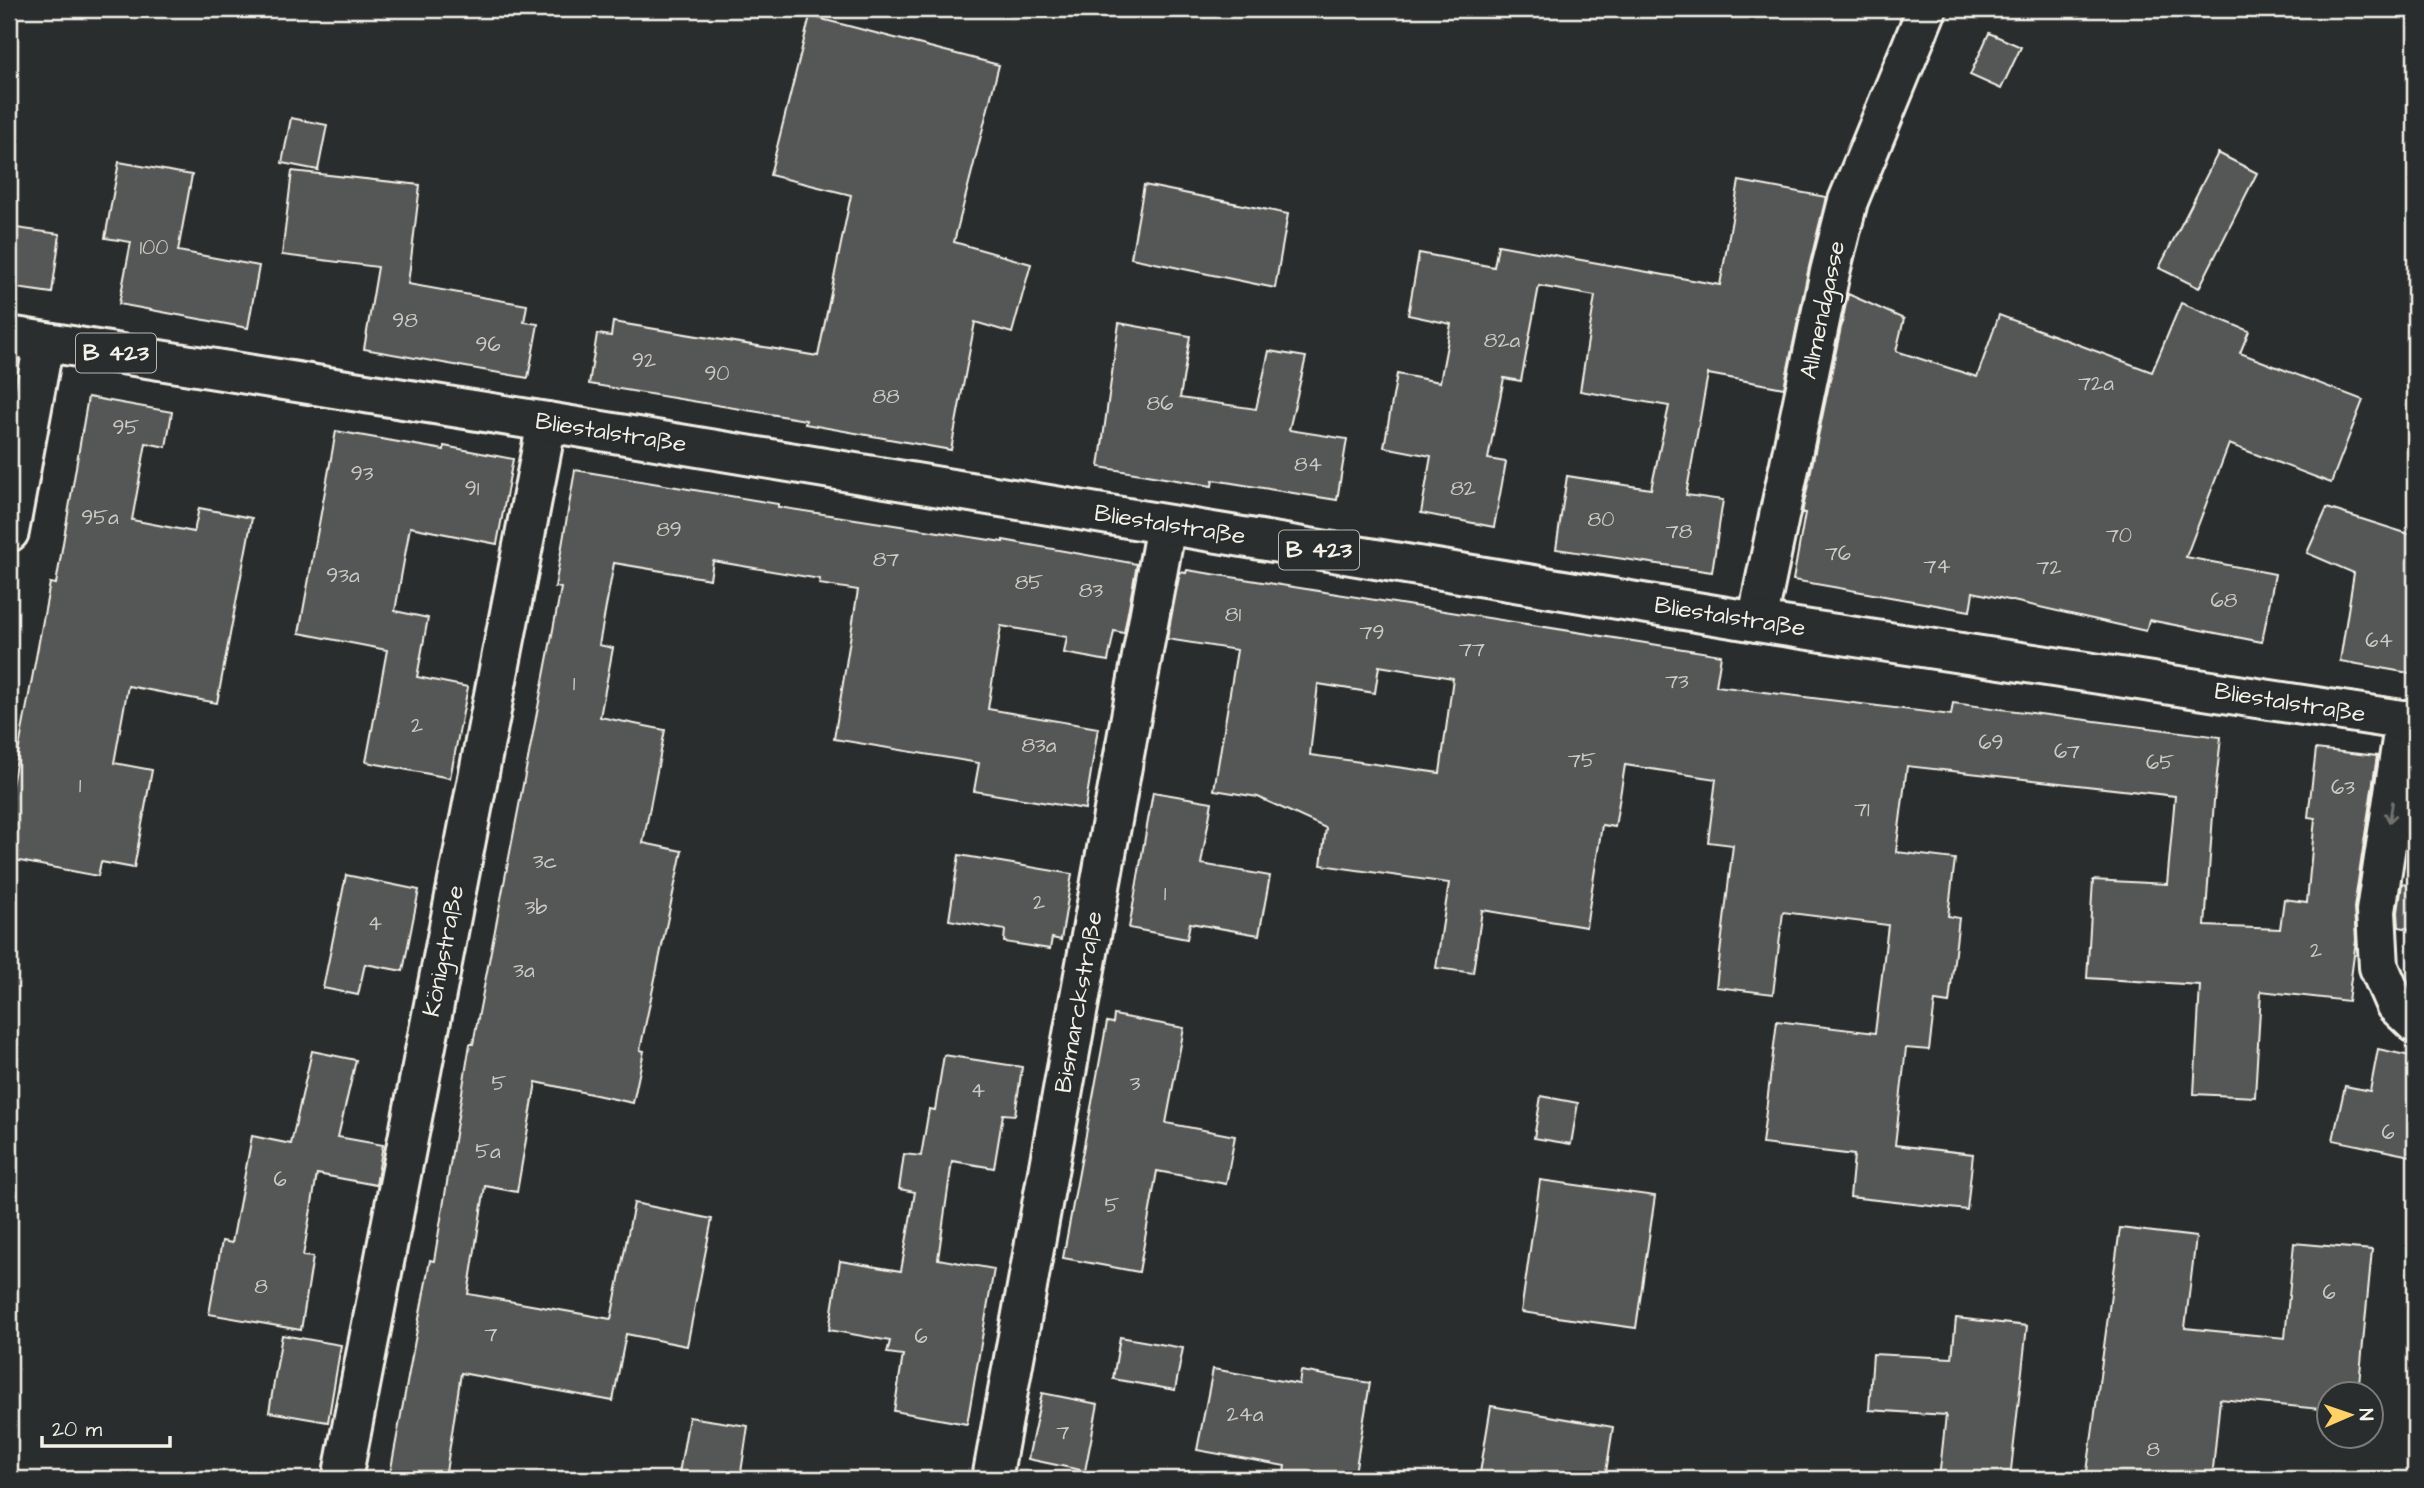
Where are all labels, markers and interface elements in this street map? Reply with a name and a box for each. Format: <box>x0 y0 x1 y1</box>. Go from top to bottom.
house number: 100 <box>139 233 169 262</box>
street label: Allmendgasse <box>1792 238 1855 382</box>
house number: 98 <box>392 306 418 335</box>
house number: 82a <box>1484 326 1520 355</box>
house number: 96 <box>475 330 501 359</box>
road number: B 423 <box>76 334 156 372</box>
house number: 92 <box>632 346 656 375</box>
house number: 90 <box>704 359 730 388</box>
house number: 72a <box>2078 369 2114 398</box>
house number: 88 <box>872 382 900 411</box>
house number: 86 <box>1147 389 1173 418</box>
street label: Bliestalstraße <box>533 404 689 462</box>
house number: 95 <box>113 413 140 442</box>
house number: 84 <box>1294 450 1322 479</box>
house number: 93 <box>351 459 374 488</box>
house number: 91 <box>465 474 480 503</box>
house number: 82 <box>1450 474 1476 503</box>
street label: Bliestalstraße <box>1092 496 1248 554</box>
house number: 95a <box>81 503 119 532</box>
house number: 80 <box>1588 505 1614 534</box>
house number: 89 <box>656 515 682 544</box>
house number: 78 <box>1666 517 1693 546</box>
house number: 70 <box>2106 521 2132 550</box>
road number: B 423 <box>1279 530 1359 570</box>
house number: 76 <box>1825 539 1851 568</box>
house number: 87 <box>873 545 899 574</box>
house number: 74 <box>1923 552 1951 581</box>
house number: 72 <box>2037 553 2061 582</box>
house number: 93a <box>326 561 360 590</box>
house number: 85 <box>1015 568 1043 597</box>
house number: 83 <box>1079 576 1103 605</box>
house number: 68 <box>2211 586 2238 615</box>
street label: Bliestalstraße <box>1652 588 1808 646</box>
house number: 81 <box>1225 600 1241 629</box>
house number: 79 <box>1360 618 1384 647</box>
house number: 64 <box>2365 626 2393 655</box>
house number: 77 <box>1459 635 1485 664</box>
house number: 73 <box>1665 667 1689 696</box>
house number: 1 <box>573 669 576 698</box>
street label: Bliestalstraße <box>2212 674 2368 732</box>
house number: 2 <box>411 711 423 740</box>
house number: 69 <box>1978 728 2004 757</box>
house number: 83a <box>1022 731 1057 760</box>
house number: 67 <box>2054 737 2080 766</box>
house number: 75 <box>1568 746 1596 775</box>
house number: 65 <box>2146 748 2174 777</box>
house number: 1 <box>79 771 82 800</box>
house number: 63 <box>2331 773 2355 802</box>
house number: 71 <box>1854 795 1870 824</box>
one-way arrow <box>2384 800 2397 823</box>
house number: 3c <box>533 847 557 876</box>
house number: 1 <box>1164 879 1167 908</box>
street label: Königstraße <box>415 882 474 1020</box>
house number: 2 <box>1033 888 1045 917</box>
house number: 3b <box>525 893 547 922</box>
street label: Bismarckstraße <box>1046 908 1112 1096</box>
house number: 4 <box>368 909 382 938</box>
house number: 2 <box>2310 936 2322 965</box>
house number: 3a <box>513 956 535 985</box>
house number: 5 <box>492 1069 507 1098</box>
house number: 3 <box>1130 1069 1141 1098</box>
house number: 4 <box>971 1076 985 1105</box>
house number: 6 <box>2381 1118 2395 1147</box>
house number: 5a <box>475 1137 501 1166</box>
house number: 6 <box>273 1165 287 1194</box>
house number: 5 <box>1105 1191 1120 1220</box>
house number: 8 <box>254 1272 268 1301</box>
house number: 6 <box>2322 1278 2336 1307</box>
house number: 7 <box>485 1320 498 1349</box>
house number: 6 <box>914 1322 928 1351</box>
north arrow <box>2316 1380 2386 1450</box>
house number: 24a <box>1227 1400 1264 1429</box>
scale bar <box>42 1404 170 1448</box>
text: N <box>2352 1408 2379 1421</box>
text: 20 m <box>52 1415 103 1444</box>
house number: 7 <box>1057 1418 1070 1447</box>
house number: 8 <box>2146 1435 2160 1464</box>

